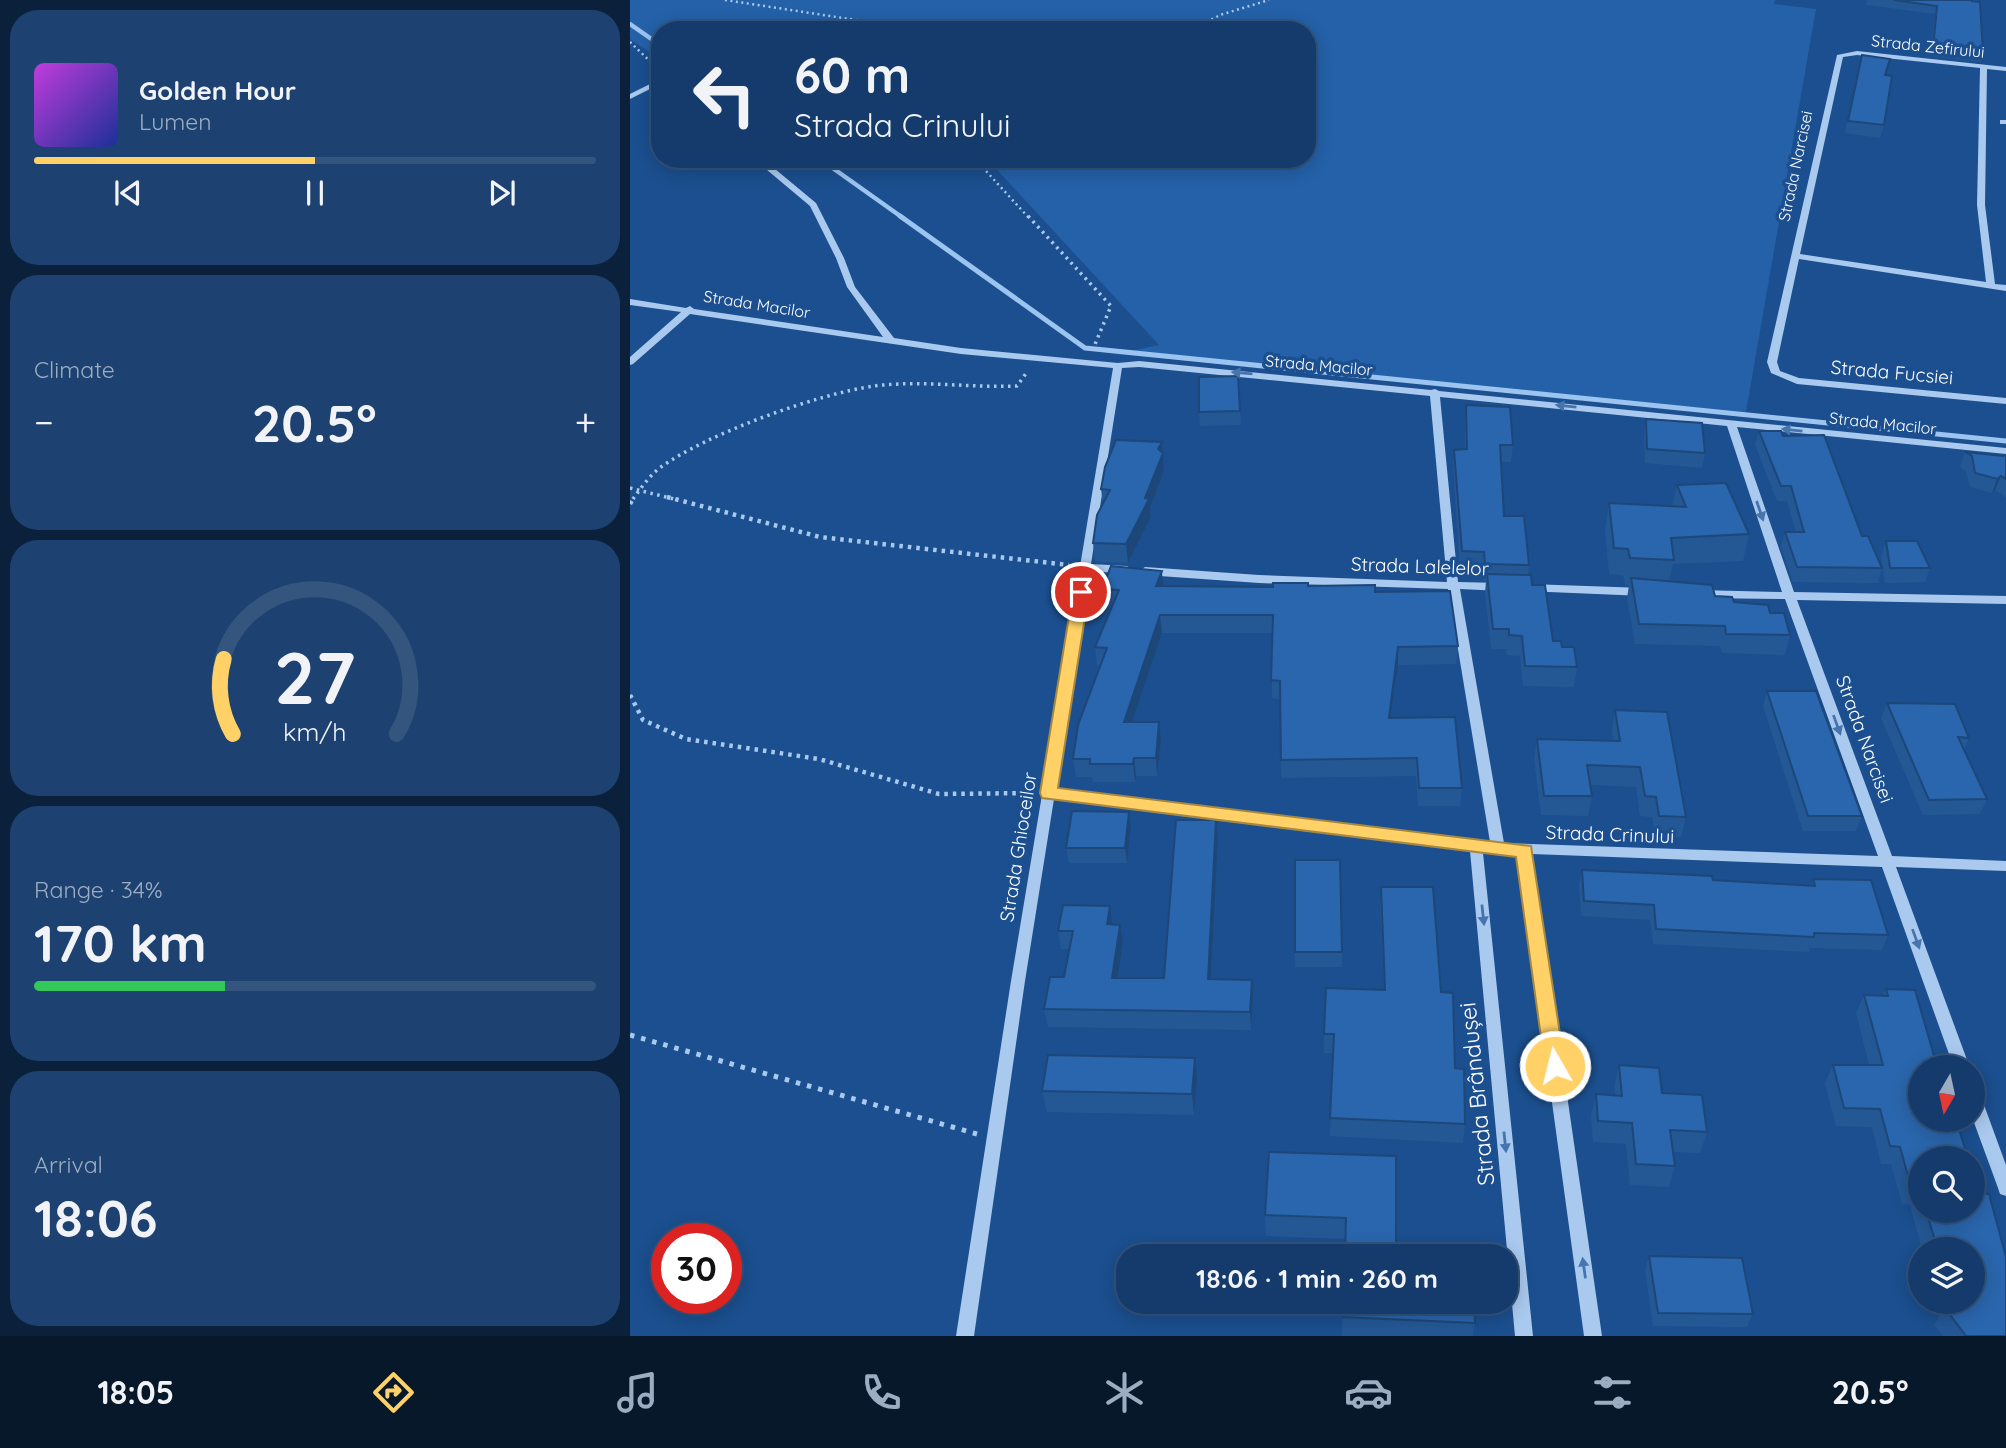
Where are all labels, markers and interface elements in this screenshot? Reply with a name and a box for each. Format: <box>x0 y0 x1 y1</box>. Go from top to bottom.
street label: Strada Zefirului <box>1870 30 1986 62</box>
text: 60 m <box>794 44 910 105</box>
icon: left <box>679 49 770 140</box>
text: Golden Hour <box>139 74 296 107</box>
text: Strada Crinului <box>794 105 1011 145</box>
text: Lumen <box>139 107 212 136</box>
street label: Strada Narcisei <box>1774 109 1816 223</box>
icon: previous <box>109 174 147 212</box>
icon: pause <box>296 174 334 212</box>
icon: next <box>483 174 521 212</box>
street label: Strada Macilor <box>702 286 812 322</box>
street label: Strada Macilor <box>1264 350 1374 380</box>
text: Climate <box>34 355 115 384</box>
street label: Strada Fucsiei <box>1830 355 1954 389</box>
one-way arrow <box>1231 368 1253 379</box>
text: 20.5° <box>252 390 377 455</box>
text: − <box>34 398 54 446</box>
text: + <box>575 398 596 446</box>
one-way arrow <box>1554 400 1576 411</box>
street label: Strada Macilor <box>1828 407 1938 439</box>
one-way arrow <box>1781 424 1803 435</box>
one-way arrow <box>1756 501 1766 522</box>
street label: Strada Lalelelor <box>1350 552 1490 580</box>
pin <box>1051 562 1111 622</box>
icon: arrive <box>1062 573 1100 611</box>
text: 27 <box>274 631 356 722</box>
street label: Strada Narcisei <box>1831 672 1899 806</box>
one-way arrow <box>1832 715 1843 736</box>
text: km/h <box>283 716 347 747</box>
street label: Strada Ghioceilor <box>994 770 1042 923</box>
street label: Strada Crinului <box>1545 820 1675 848</box>
text: Range · 34% <box>34 875 163 904</box>
one-way arrow <box>1477 904 1488 926</box>
text: 170 km <box>34 910 207 975</box>
one-way arrow <box>1911 928 1922 949</box>
street label: Strada Brândușei <box>1452 1001 1501 1187</box>
position arrow <box>1518 1029 1592 1103</box>
north arrow <box>1908 1055 1984 1132</box>
map controls <box>1908 1055 1985 1314</box>
one-way arrow <box>1500 1131 1511 1153</box>
button: search <box>1908 1146 1985 1223</box>
text: Arrival <box>34 1150 103 1179</box>
text: 18:06 <box>34 1185 158 1250</box>
speed limit sign: 30 <box>651 1223 742 1314</box>
button: layers <box>1908 1237 1985 1314</box>
one-way arrow <box>1578 1257 1589 1279</box>
text: 18:06 · 1 min · 260 m <box>1196 1262 1438 1295</box>
icon: directions <box>369 1368 418 1417</box>
icon: music <box>613 1368 662 1417</box>
icon: phone <box>857 1368 906 1417</box>
icon: climate <box>1100 1368 1149 1417</box>
icon: car <box>1344 1368 1393 1417</box>
icon: filters <box>1588 1368 1637 1417</box>
text: 18:05 <box>97 1372 174 1412</box>
text: 20.5° <box>1832 1372 1909 1412</box>

